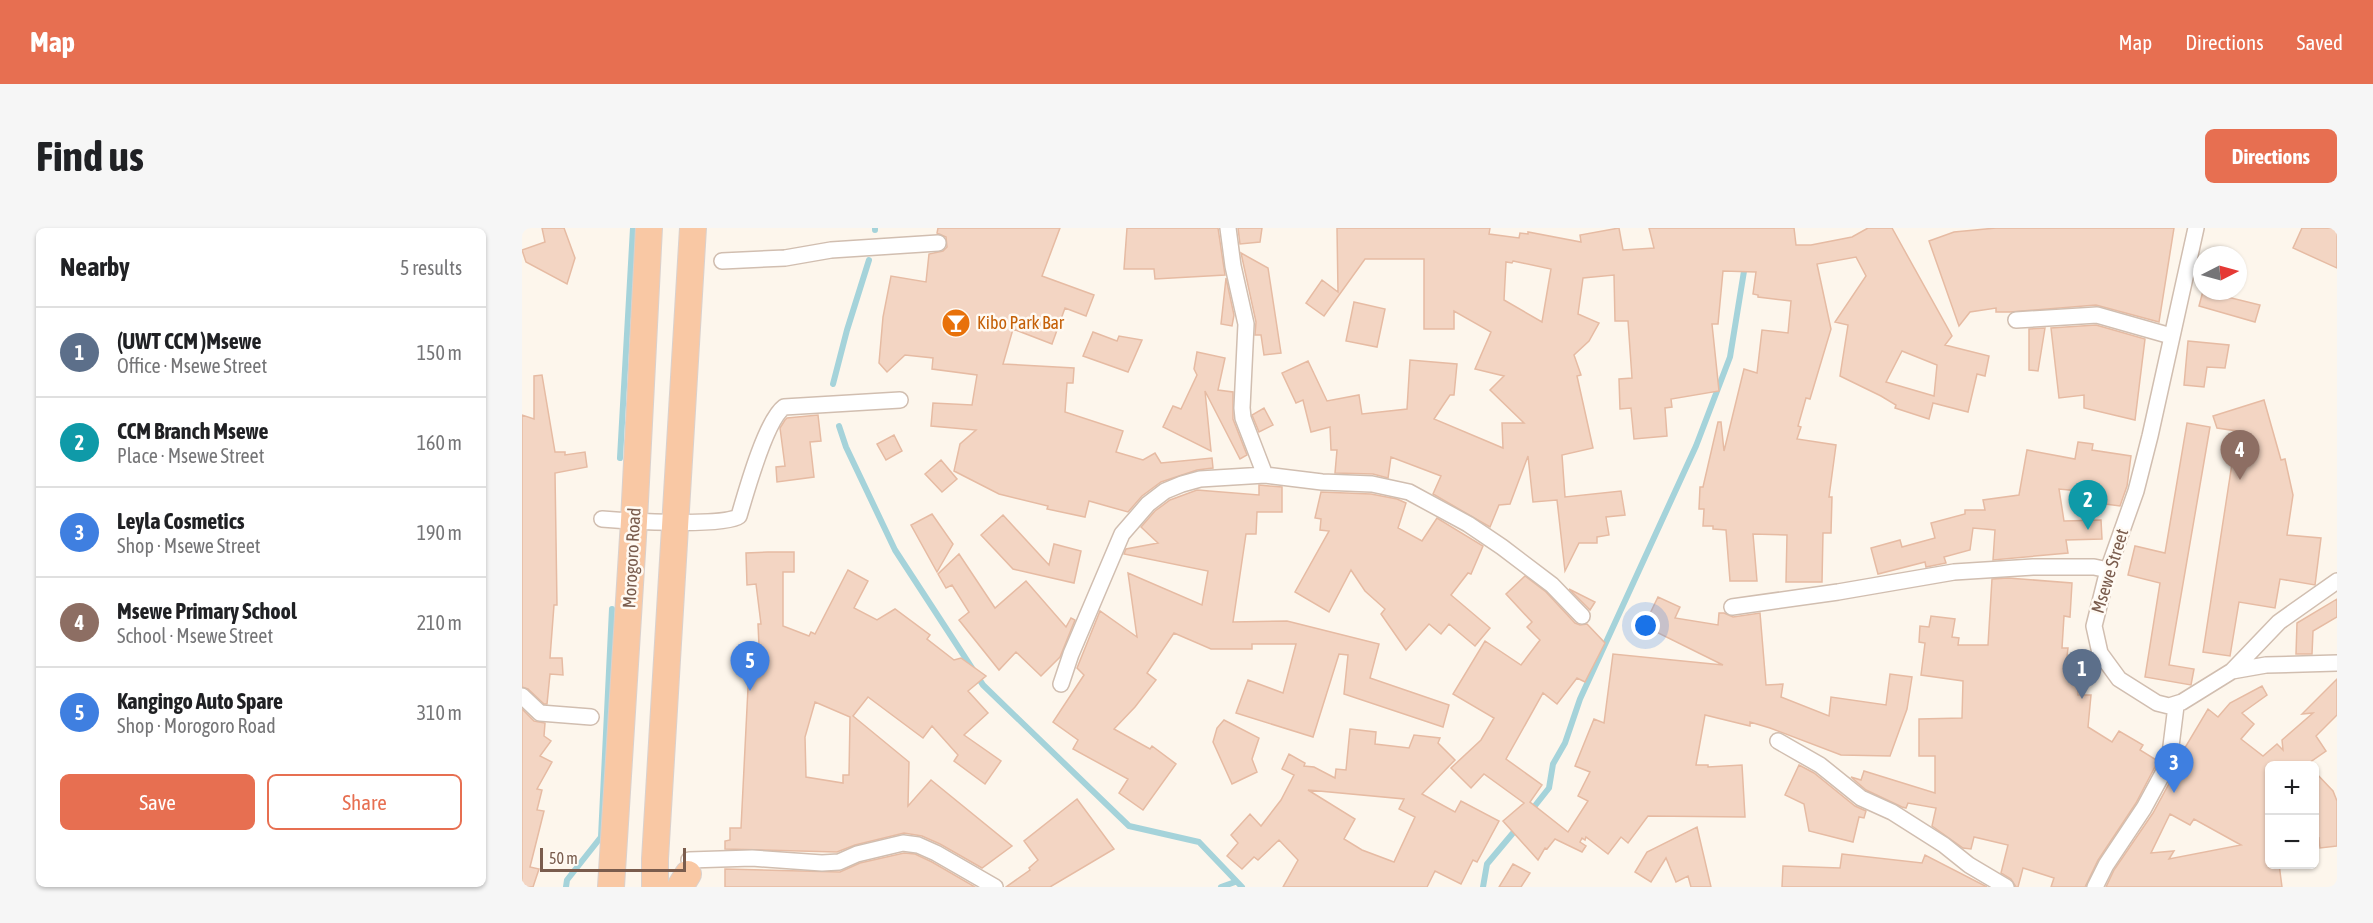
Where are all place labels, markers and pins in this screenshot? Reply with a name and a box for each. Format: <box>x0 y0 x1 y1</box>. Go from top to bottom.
bar icon: Kibo Park Bar <box>940 307 972 339</box>
place label: Kibo Park Bar <box>977 312 1065 333</box>
pin: 4 <box>2220 430 2260 480</box>
pin: 2 <box>2068 480 2108 530</box>
pin: 5 <box>730 642 770 691</box>
pin: 1 <box>2062 650 2102 699</box>
pin: 3 <box>2154 744 2194 793</box>

